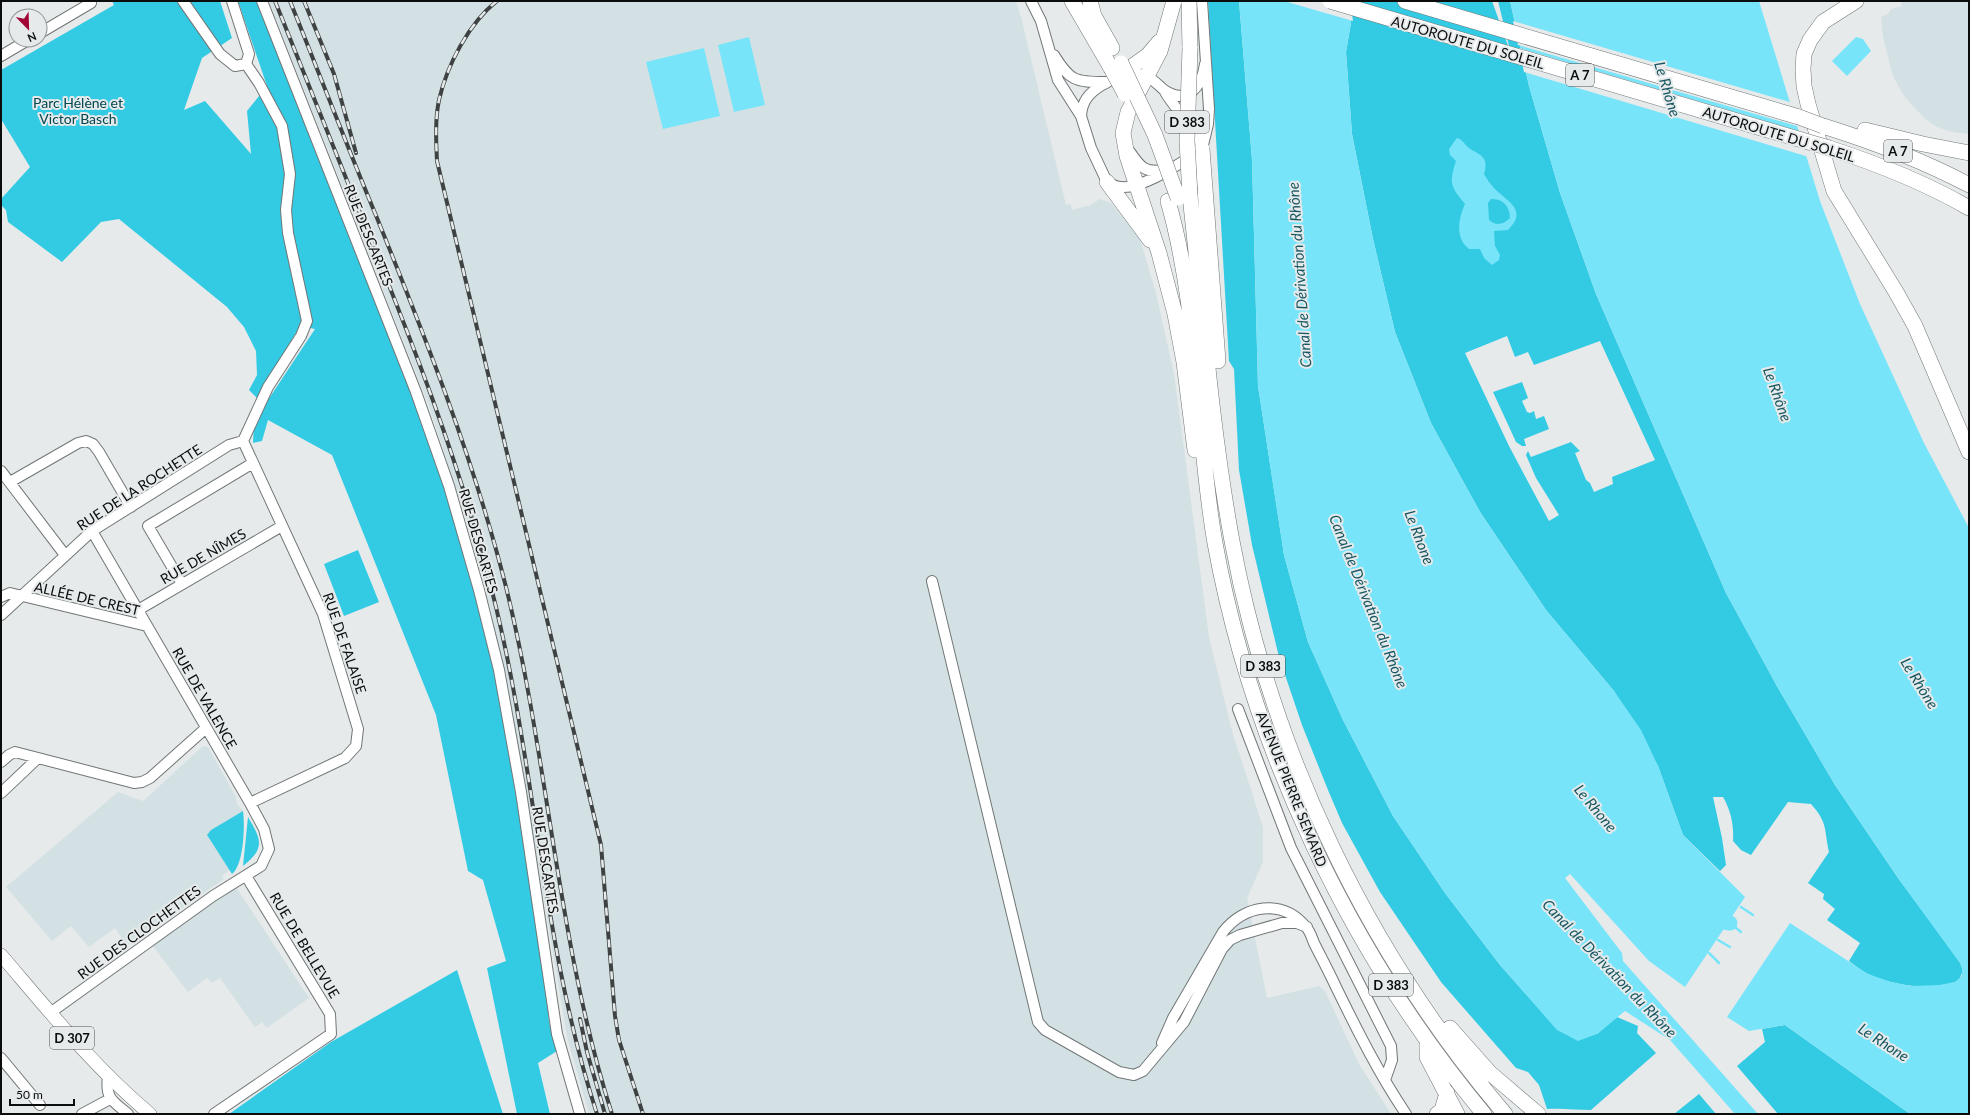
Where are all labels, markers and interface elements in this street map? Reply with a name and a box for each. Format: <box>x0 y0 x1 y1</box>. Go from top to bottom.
north arrow <box>8 8 48 48</box>
street label: AUTOROUTE DU SOLEIL <box>1390 12 1546 72</box>
text: N <box>26 30 39 45</box>
water label: Le Rhône <box>1651 59 1685 119</box>
road number: A 7 <box>1566 64 1594 86</box>
park label: Parc Hélène et Victor Basch <box>33 94 123 127</box>
street label: AUTOROUTE DU SOLEIL <box>1701 103 1857 165</box>
road number: D 383 <box>1165 111 1209 133</box>
road number: A 7 <box>1884 140 1912 162</box>
street label: RUE DESCARTES <box>341 182 397 288</box>
water label: Canal de Dérivation du Rhône <box>1284 182 1314 368</box>
water label: Le Rhône <box>1760 364 1796 424</box>
street label: RUE DE LA ROCHETTE <box>73 440 205 534</box>
street label: RUE DESCARTES <box>456 487 502 595</box>
water label: Le Rhone <box>1401 507 1439 567</box>
water label: Canal de Dérivation du Rhône <box>1326 512 1412 690</box>
street label: RUE DE NÎMES <box>157 525 249 587</box>
street label: ALLÉE DE CREST <box>32 578 142 619</box>
street label: RUE DE FALAISE <box>320 590 370 696</box>
street label: RUE DE VALENCE <box>169 644 241 752</box>
water label: Le Rhône <box>1897 654 1943 712</box>
road number: D 383 <box>1241 655 1285 677</box>
street label: AVENUE PIERRE SEMARD <box>1253 709 1331 869</box>
water label: Le Rhone <box>1571 780 1621 836</box>
street label: RUE DESCARTES <box>529 805 563 915</box>
street label: RUE DES CLOCHETTES <box>74 882 204 982</box>
street label: RUE DE BELLEVUE <box>267 889 343 1001</box>
water label: Canal de Dérivation du Rhône <box>1539 895 1681 1041</box>
road number: D 383 <box>1369 974 1413 996</box>
water label: Le Rhone <box>1855 1019 1913 1065</box>
road number: D 307 <box>50 1027 94 1049</box>
scale bar <box>10 1081 74 1107</box>
text: 50 m <box>16 1087 43 1102</box>

